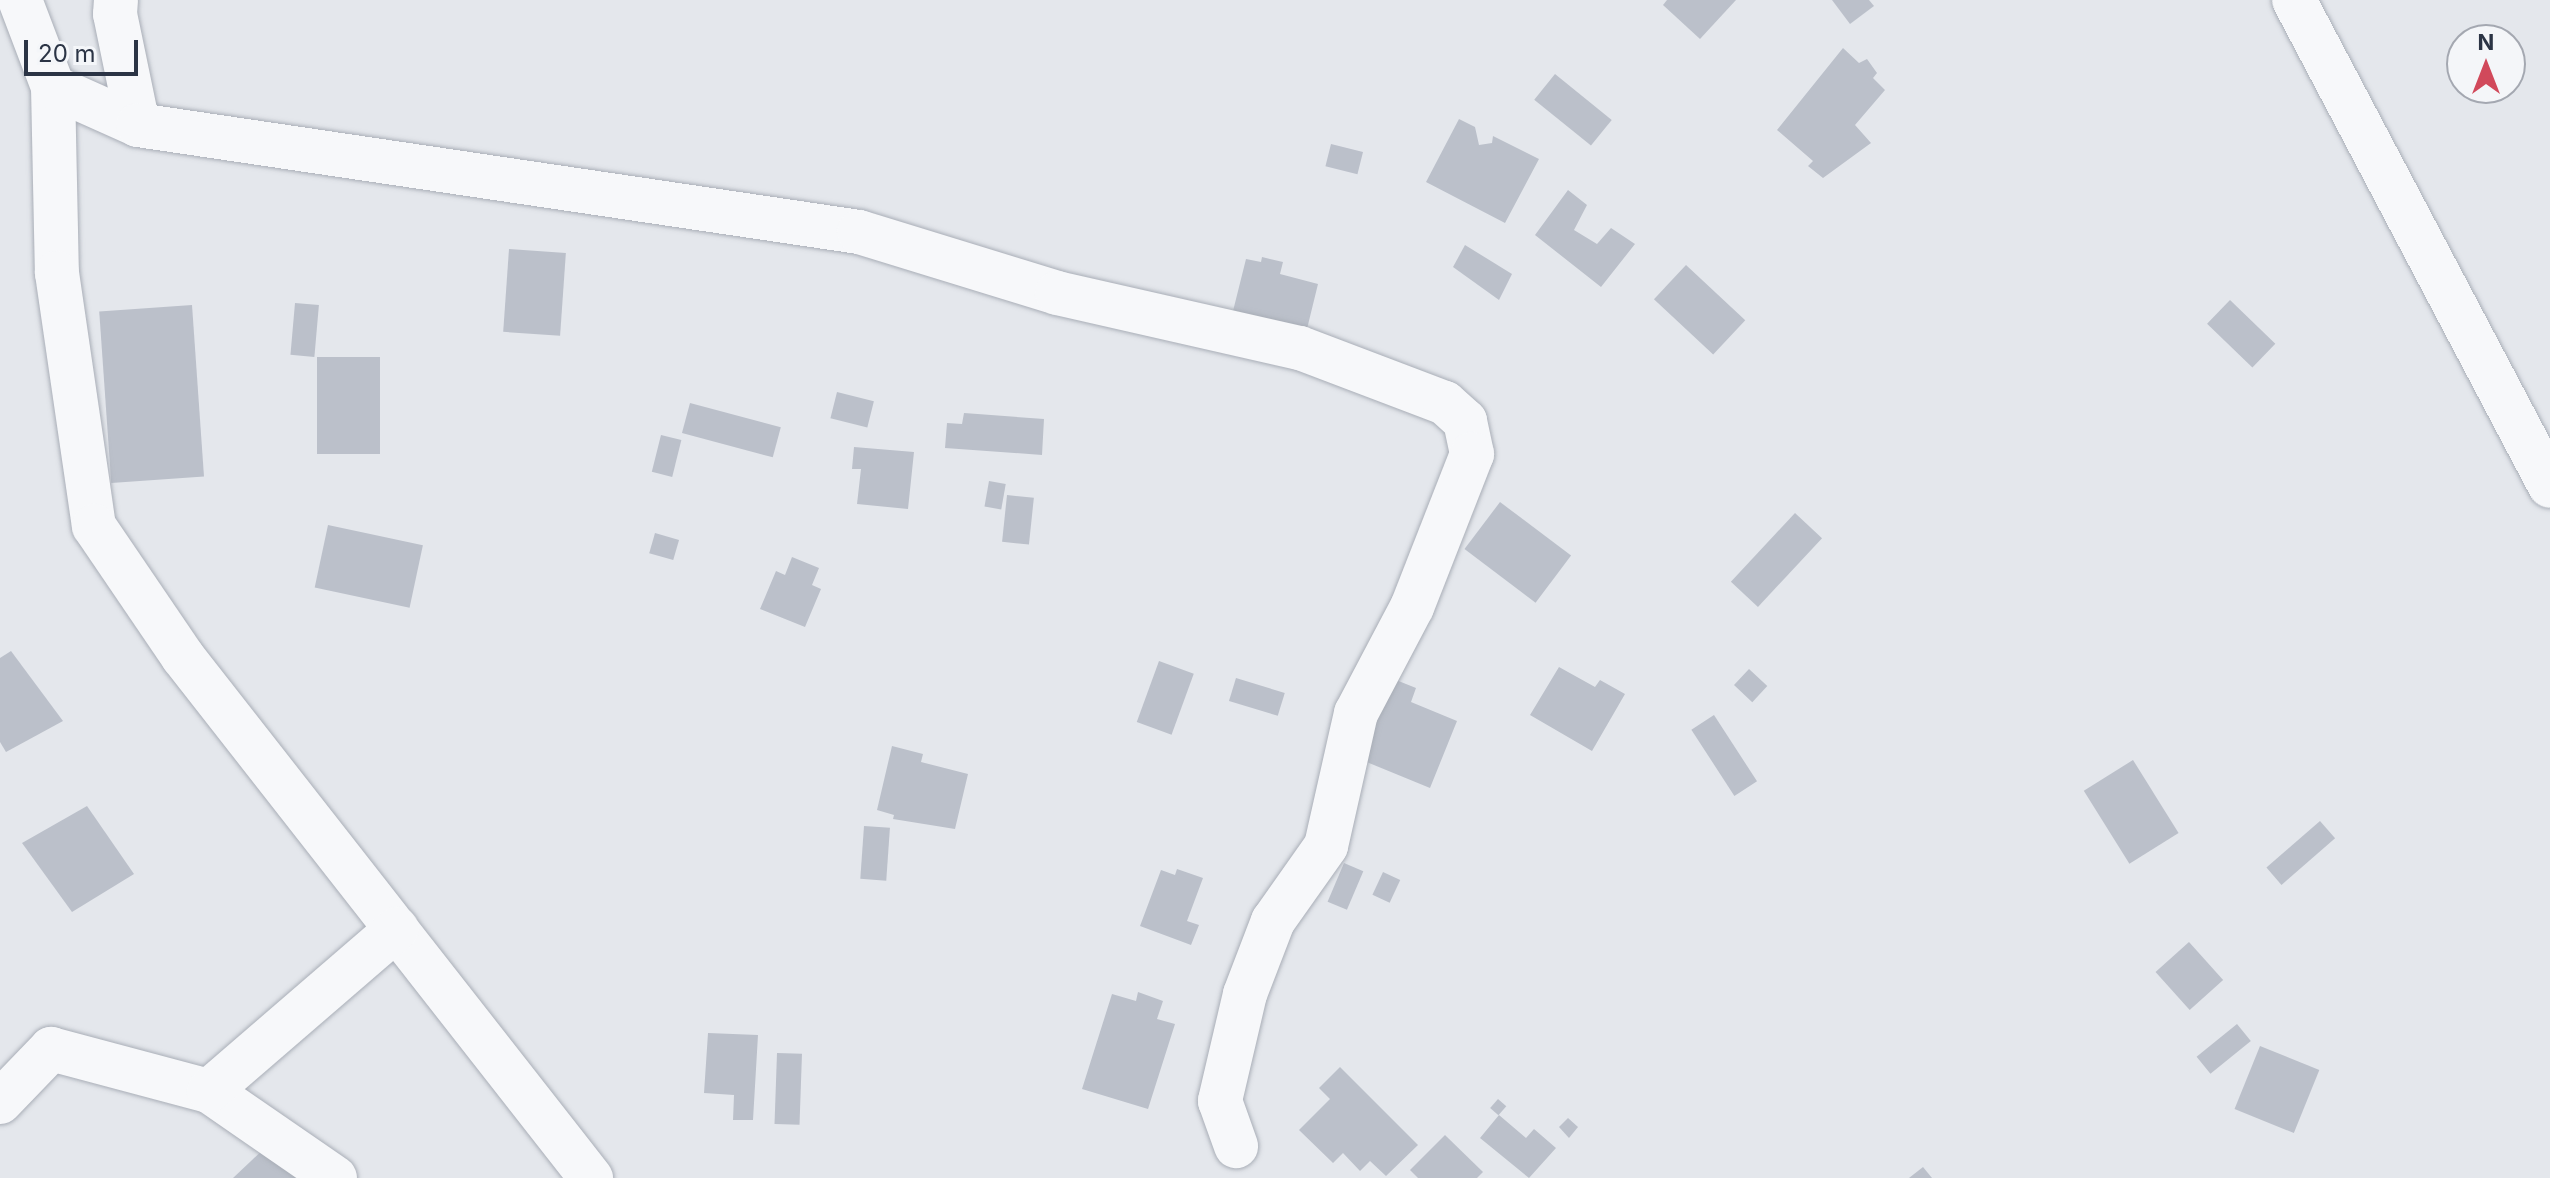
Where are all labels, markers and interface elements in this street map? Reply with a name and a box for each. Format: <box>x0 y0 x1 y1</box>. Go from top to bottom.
scale bar <box>28 24 142 74</box>
north arrow <box>2446 24 2526 104</box>
text: N <box>2478 29 2494 55</box>
text: 20 m <box>38 39 96 68</box>

